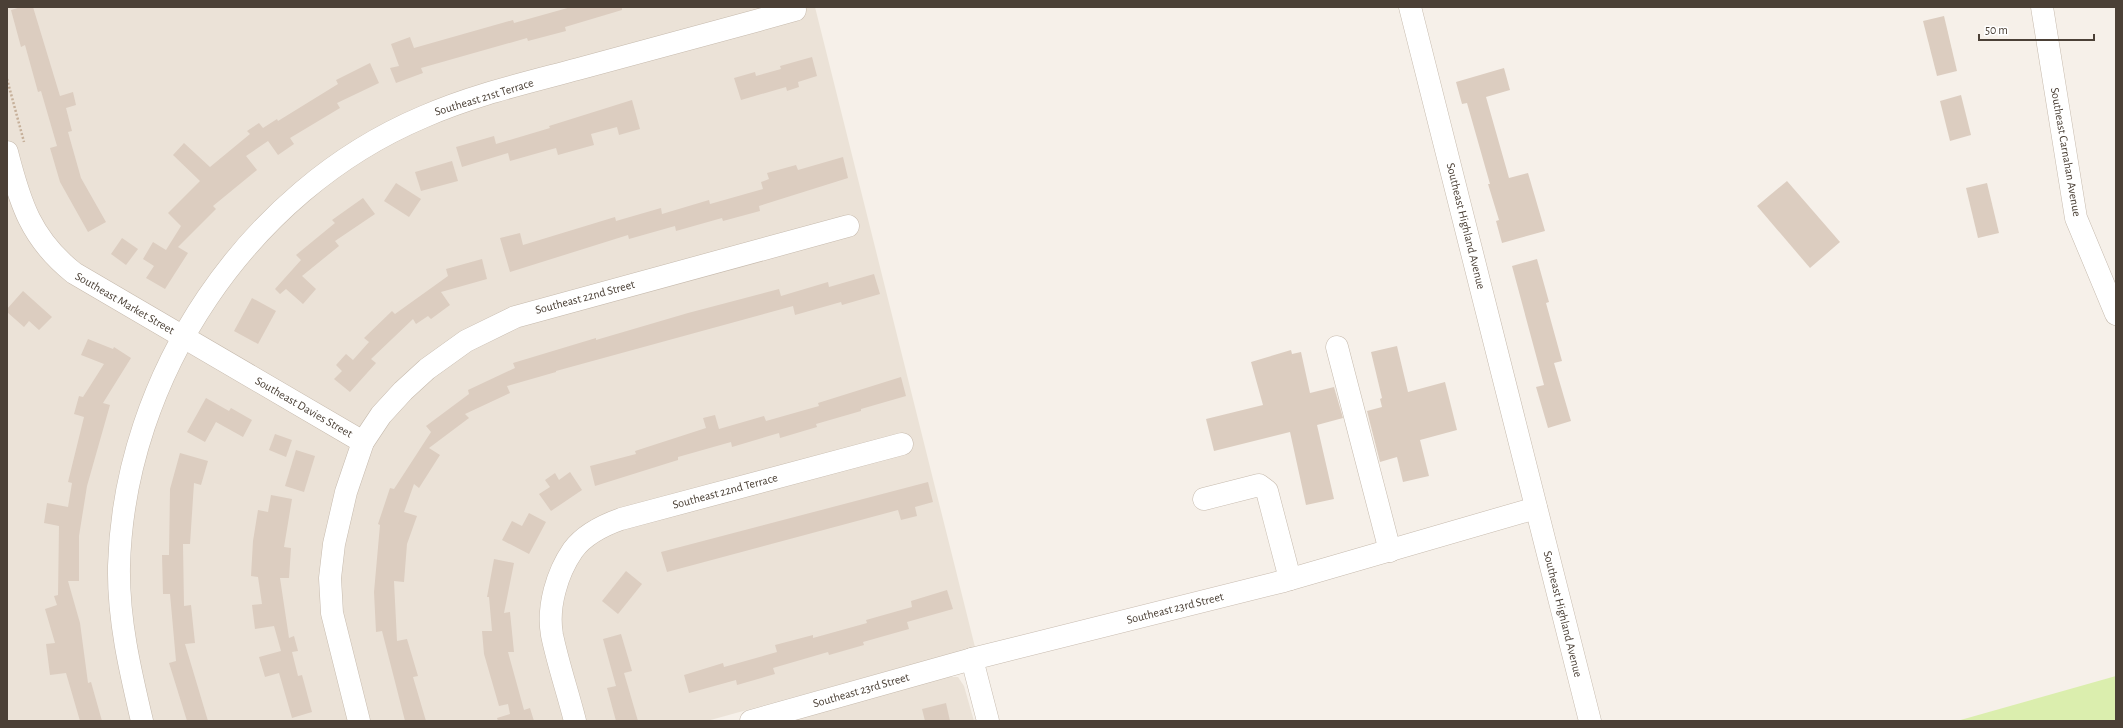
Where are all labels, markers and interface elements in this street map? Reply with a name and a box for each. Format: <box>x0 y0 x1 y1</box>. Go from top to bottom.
scale bar <box>1979 16 2094 42</box>
text: 50 m <box>1985 24 2008 36</box>
street label: Southeast 21st Terrace <box>433 76 535 118</box>
street label: Southeast Carnahan Avenue <box>2049 86 2083 218</box>
street label: Southeast Highland Avenue <box>1444 162 1488 290</box>
street label: Southeast Market Street <box>73 270 177 336</box>
street label: Southeast 22nd Street <box>534 278 636 316</box>
street label: Southeast Davies Street <box>253 374 355 440</box>
street label: Southeast 22nd Terrace <box>671 471 779 511</box>
street label: Southeast Highland Avenue <box>1541 550 1585 678</box>
street label: Southeast 23rd Street <box>1125 590 1225 626</box>
street label: Southeast 23rd Street <box>812 670 911 709</box>

